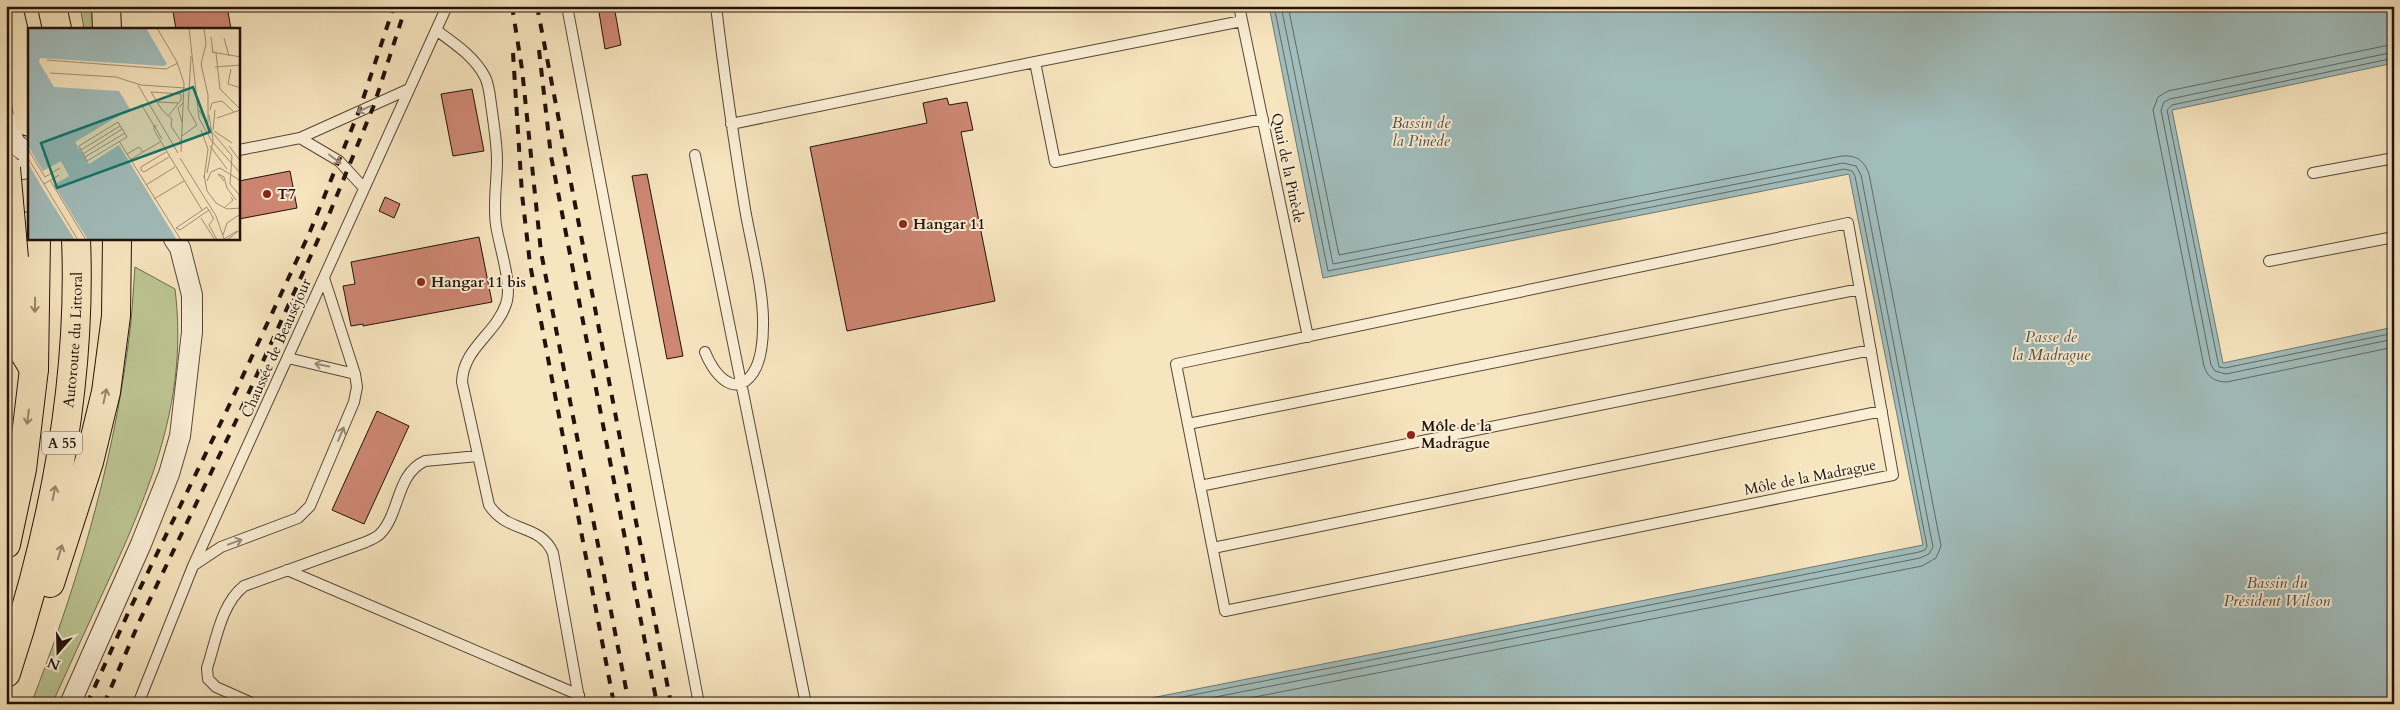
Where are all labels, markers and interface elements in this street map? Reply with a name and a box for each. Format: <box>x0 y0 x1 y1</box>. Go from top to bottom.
inset map <box>28 28 240 240</box>
one-way arrow <box>357 105 372 114</box>
street label: Quai de la Pinède <box>1267 111 1309 225</box>
water label: Bassin de la Pinède <box>1392 112 1451 152</box>
one-way arrow <box>328 154 342 164</box>
place label: T7 <box>277 184 296 204</box>
marker: T7 <box>261 188 273 200</box>
place label: Hangar 11 <box>913 214 985 234</box>
marker: Hangar 11 <box>897 218 909 230</box>
street label: Autoroute du Littoral <box>58 272 87 409</box>
place label: Hangar 11 bis <box>431 272 526 292</box>
street label: Chaussée de Beauséjour <box>236 275 316 421</box>
marker: Hangar 11 bis <box>415 276 427 288</box>
one-way arrow <box>31 297 40 313</box>
water label: Passe de la Madrague <box>2012 326 2091 366</box>
one-way arrow <box>314 359 330 369</box>
one-way arrow <box>101 388 110 404</box>
one-way arrow <box>23 409 33 425</box>
place label: Môle de la Madrague <box>1421 416 1493 453</box>
one-way arrow <box>336 427 346 442</box>
marker: Môle de la Madrague <box>1405 429 1417 441</box>
road number: A 55 <box>42 432 82 454</box>
street label: Môle de la Madrague <box>1742 454 1878 500</box>
one-way arrow <box>50 486 59 502</box>
one-way arrow <box>227 537 242 546</box>
one-way arrow <box>56 545 66 561</box>
water label: Bassin du Président Wilson <box>2224 572 2330 612</box>
north arrow <box>32 628 82 678</box>
text: N <box>45 653 63 675</box>

